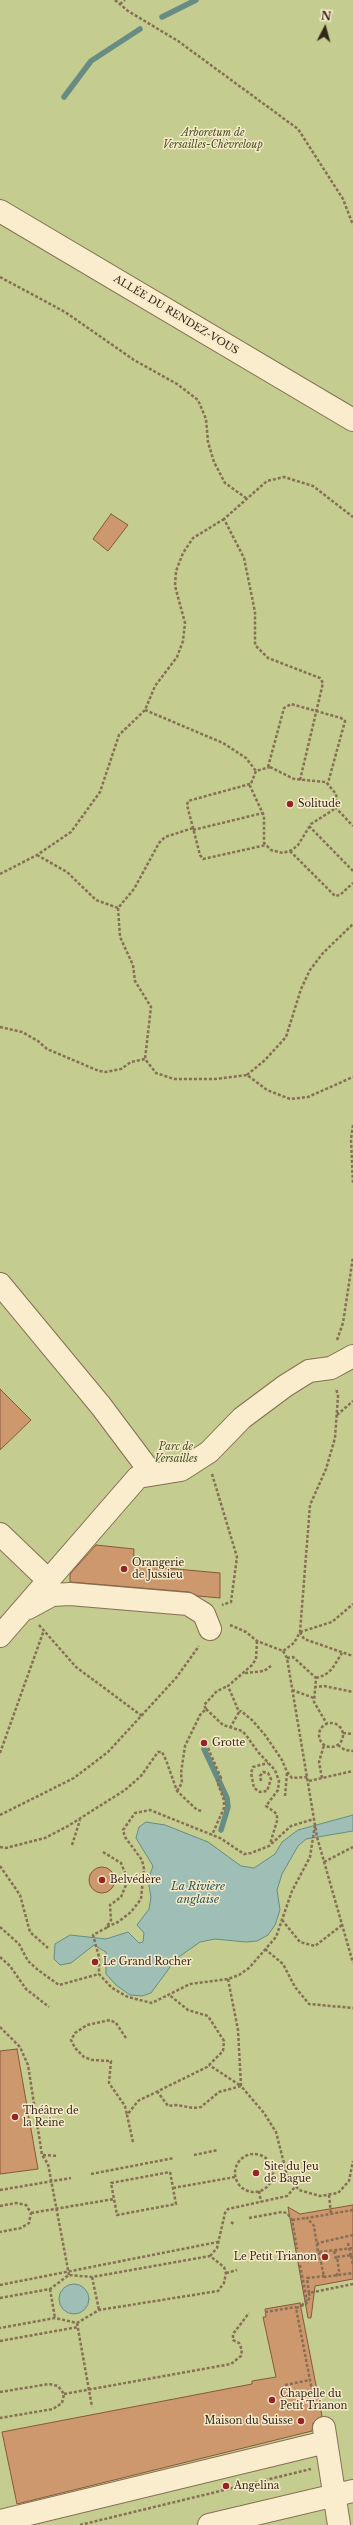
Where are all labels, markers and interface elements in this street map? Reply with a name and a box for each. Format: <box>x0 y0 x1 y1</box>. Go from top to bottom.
north arrow <box>305 8 345 48</box>
text: N <box>320 9 332 24</box>
park label: Arboretum de Versailles-Chèvreloup <box>163 127 263 150</box>
street label: ALLÉE DU RENDEZ-VOUS <box>111 273 241 357</box>
place label: Solitude <box>298 798 341 810</box>
marker: Solitude <box>285 799 295 809</box>
park label: Parc de Versailles <box>155 1441 197 1464</box>
place label: Orangerie de Jussieu <box>132 1557 184 1580</box>
marker: Orangerie de Jussieu <box>119 1564 129 1574</box>
place label: Grotte <box>212 1737 245 1749</box>
marker: Grotte <box>199 1738 209 1748</box>
place label: Belvédère <box>110 1874 161 1886</box>
marker: Belvédère <box>97 1875 107 1885</box>
water label: La Rivière anglaise <box>171 1880 225 1906</box>
place label: Le Grand Rocher <box>103 1956 191 1968</box>
marker: Le Grand Rocher <box>90 1957 100 1967</box>
place label: Théâtre de la Reine <box>23 2105 79 2128</box>
marker: Théâtre de la Reine <box>10 2112 20 2122</box>
place label: Site du Jeu de Bague <box>264 2161 319 2184</box>
marker: Site du Jeu de Bague <box>251 2168 261 2178</box>
place label: Le Petit Trianon <box>234 2251 317 2263</box>
marker: Le Petit Trianon <box>320 2252 330 2262</box>
place label: Chapelle du Petit Trianon <box>280 2388 347 2412</box>
marker: Chapelle du Petit Trianon <box>267 2395 277 2405</box>
place label: Maison du Suisse <box>205 2415 293 2427</box>
marker: Maison du Suisse <box>296 2416 306 2426</box>
place label: Angelina <box>234 2480 279 2492</box>
marker: Angelina <box>221 2481 231 2491</box>

